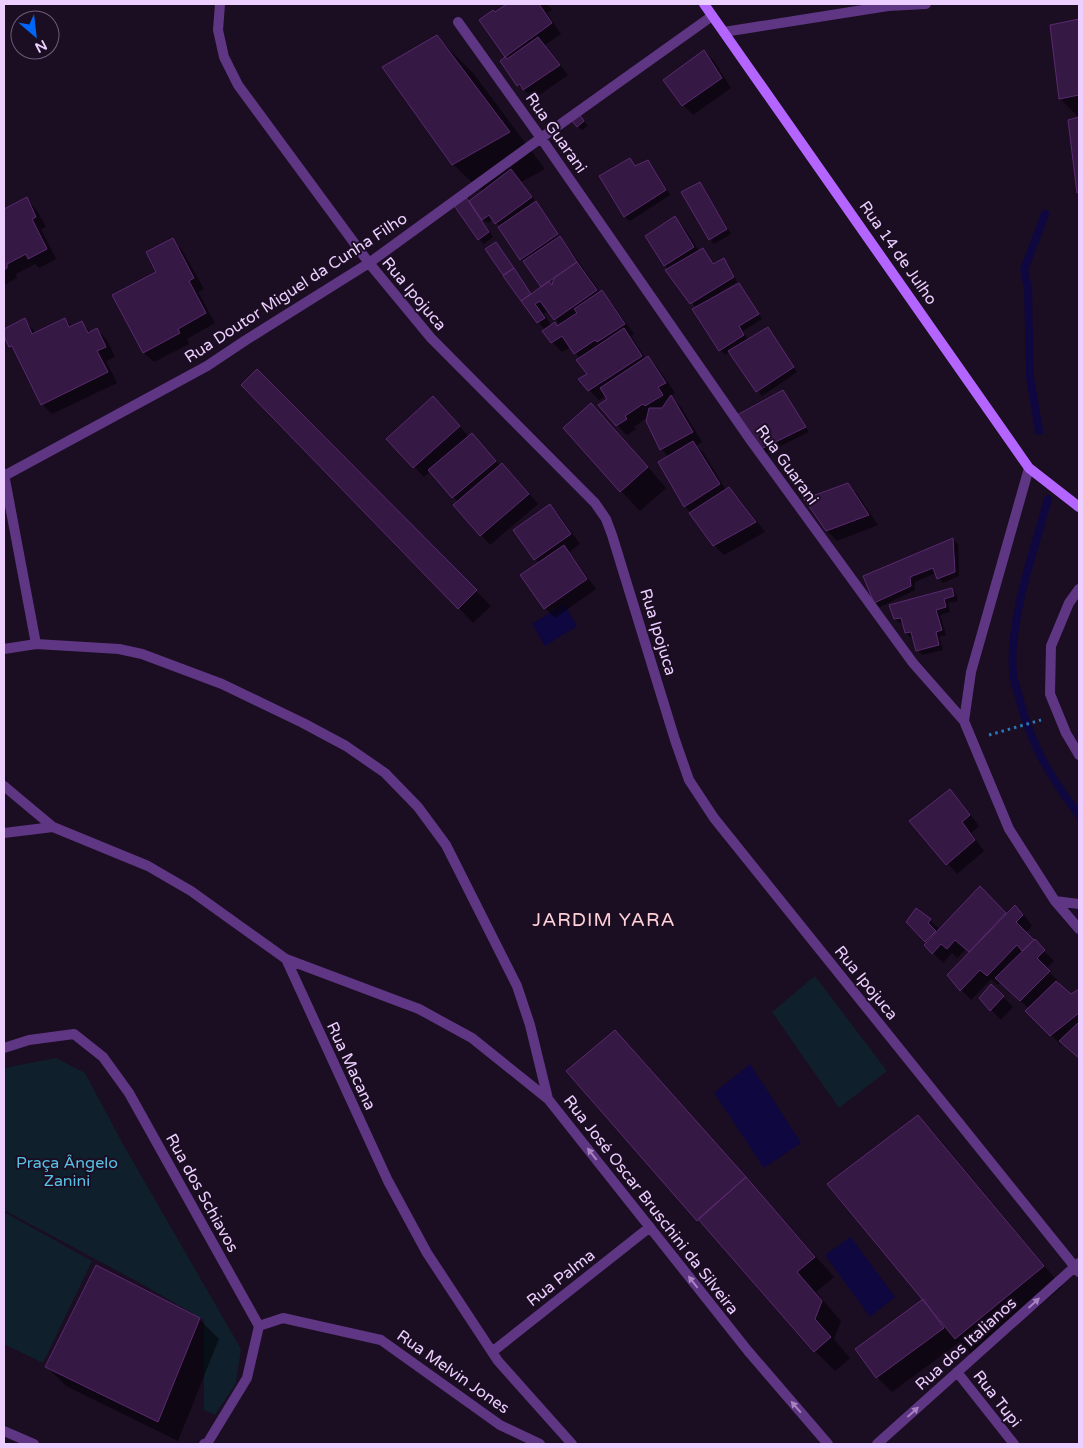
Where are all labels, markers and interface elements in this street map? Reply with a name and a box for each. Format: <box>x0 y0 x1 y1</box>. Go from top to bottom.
north arrow <box>10 10 60 60</box>
text: N <box>32 36 50 56</box>
street label: Rua Guarani <box>521 89 591 177</box>
street label: Rua 14 de Julho <box>855 197 941 309</box>
street label: Rua Doutor Miguel da Cunha Filho <box>181 208 411 368</box>
street label: Rua Ipojuca <box>377 253 451 335</box>
street label: Rua Guarani <box>751 421 823 509</box>
street label: Rua Ipojuca <box>635 586 681 678</box>
district label: JARDIM YARA <box>532 909 676 931</box>
street label: Rua Ipojuca <box>830 942 902 1024</box>
street label: Rua Macana <box>322 1019 380 1113</box>
street label: Rua José Oscar Bruschini da Silveira <box>559 1091 743 1319</box>
street label: Rua dos Schiavos <box>161 1130 243 1256</box>
one-way arrow <box>586 1148 597 1161</box>
park label: Praça Ângelo Zanini <box>16 1153 118 1191</box>
street label: Rua Palma <box>523 1245 599 1311</box>
one-way arrow <box>688 1275 698 1289</box>
street label: Rua dos Italianos <box>911 1293 1021 1395</box>
one-way arrow <box>1027 1297 1039 1309</box>
street label: Rua Melvin Jones <box>393 1326 513 1418</box>
street label: Rua Tupi <box>969 1366 1025 1432</box>
one-way arrow <box>790 1402 802 1414</box>
one-way arrow <box>906 1406 918 1418</box>

